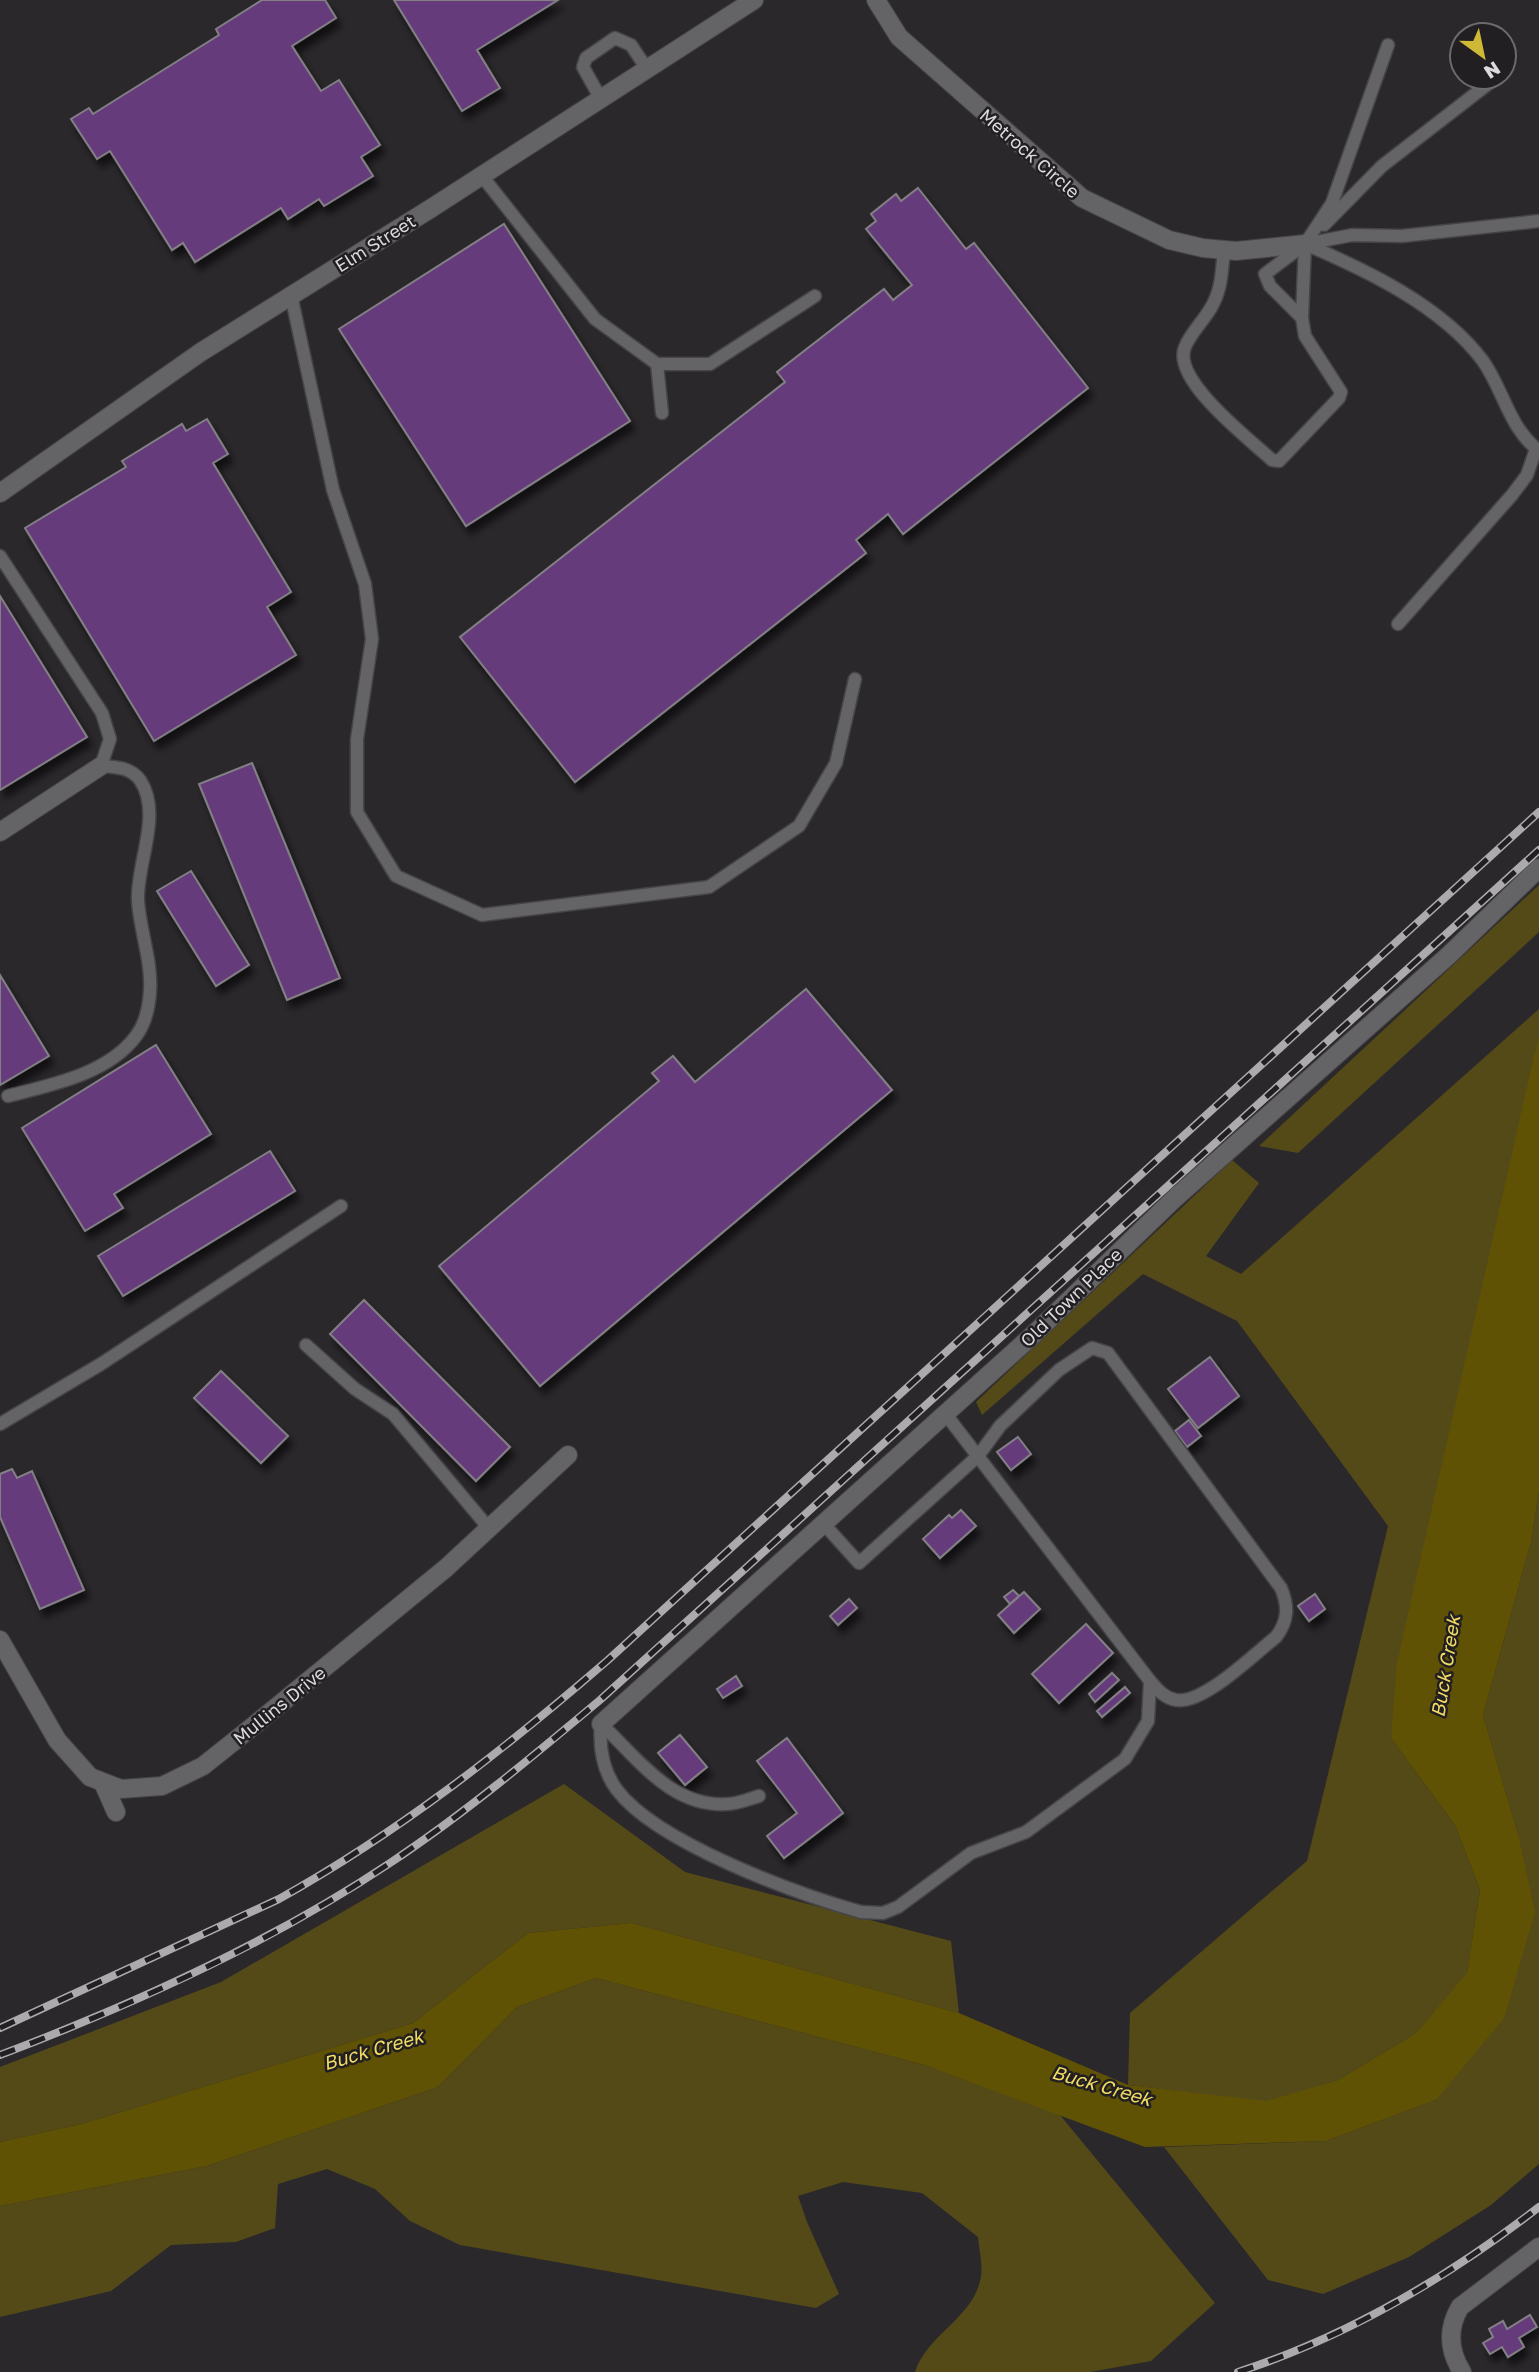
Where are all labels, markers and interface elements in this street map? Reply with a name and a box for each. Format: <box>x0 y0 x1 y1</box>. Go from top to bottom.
north arrow <box>1448 21 1518 91</box>
text: N <box>1480 57 1505 84</box>
street label: Metrock Circle <box>976 104 1084 202</box>
street label: Elm Street <box>331 210 419 276</box>
street label: Old Town Place <box>1016 1243 1126 1351</box>
water label: Buck Creek <box>1426 1611 1465 1719</box>
street label: Mullins Drive <box>228 1661 330 1749</box>
water label: Buck Creek <box>320 2023 428 2074</box>
water label: Buck Creek <box>1049 2060 1157 2111</box>

